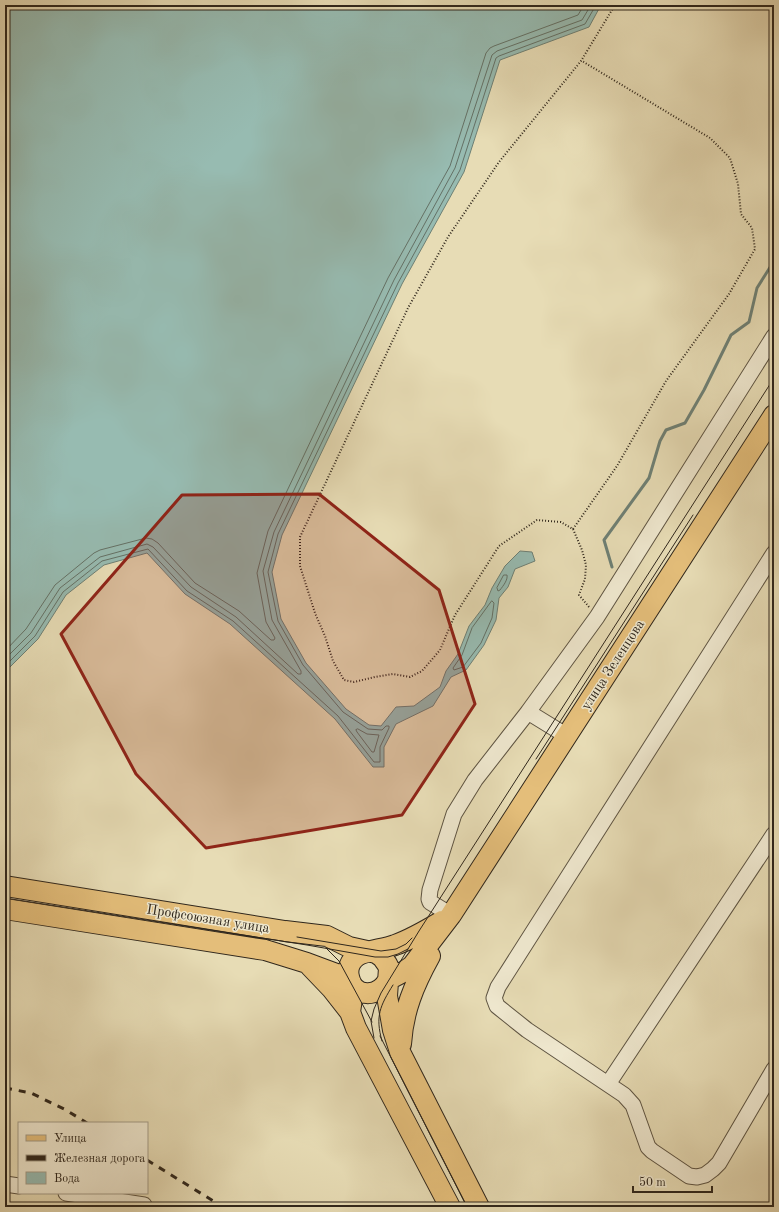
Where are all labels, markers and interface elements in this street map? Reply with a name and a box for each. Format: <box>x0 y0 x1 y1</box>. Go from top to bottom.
street label: улица Зеленцова <box>579 617 647 713</box>
street label: Профсоюзная улица <box>145 902 271 937</box>
legend <box>18 1122 148 1194</box>
text: Улица <box>54 1133 87 1145</box>
text: Железная дорога <box>54 1153 145 1165</box>
scale bar <box>633 1168 712 1194</box>
text: Вода <box>54 1173 80 1185</box>
text: 50 m <box>639 1176 666 1189</box>

